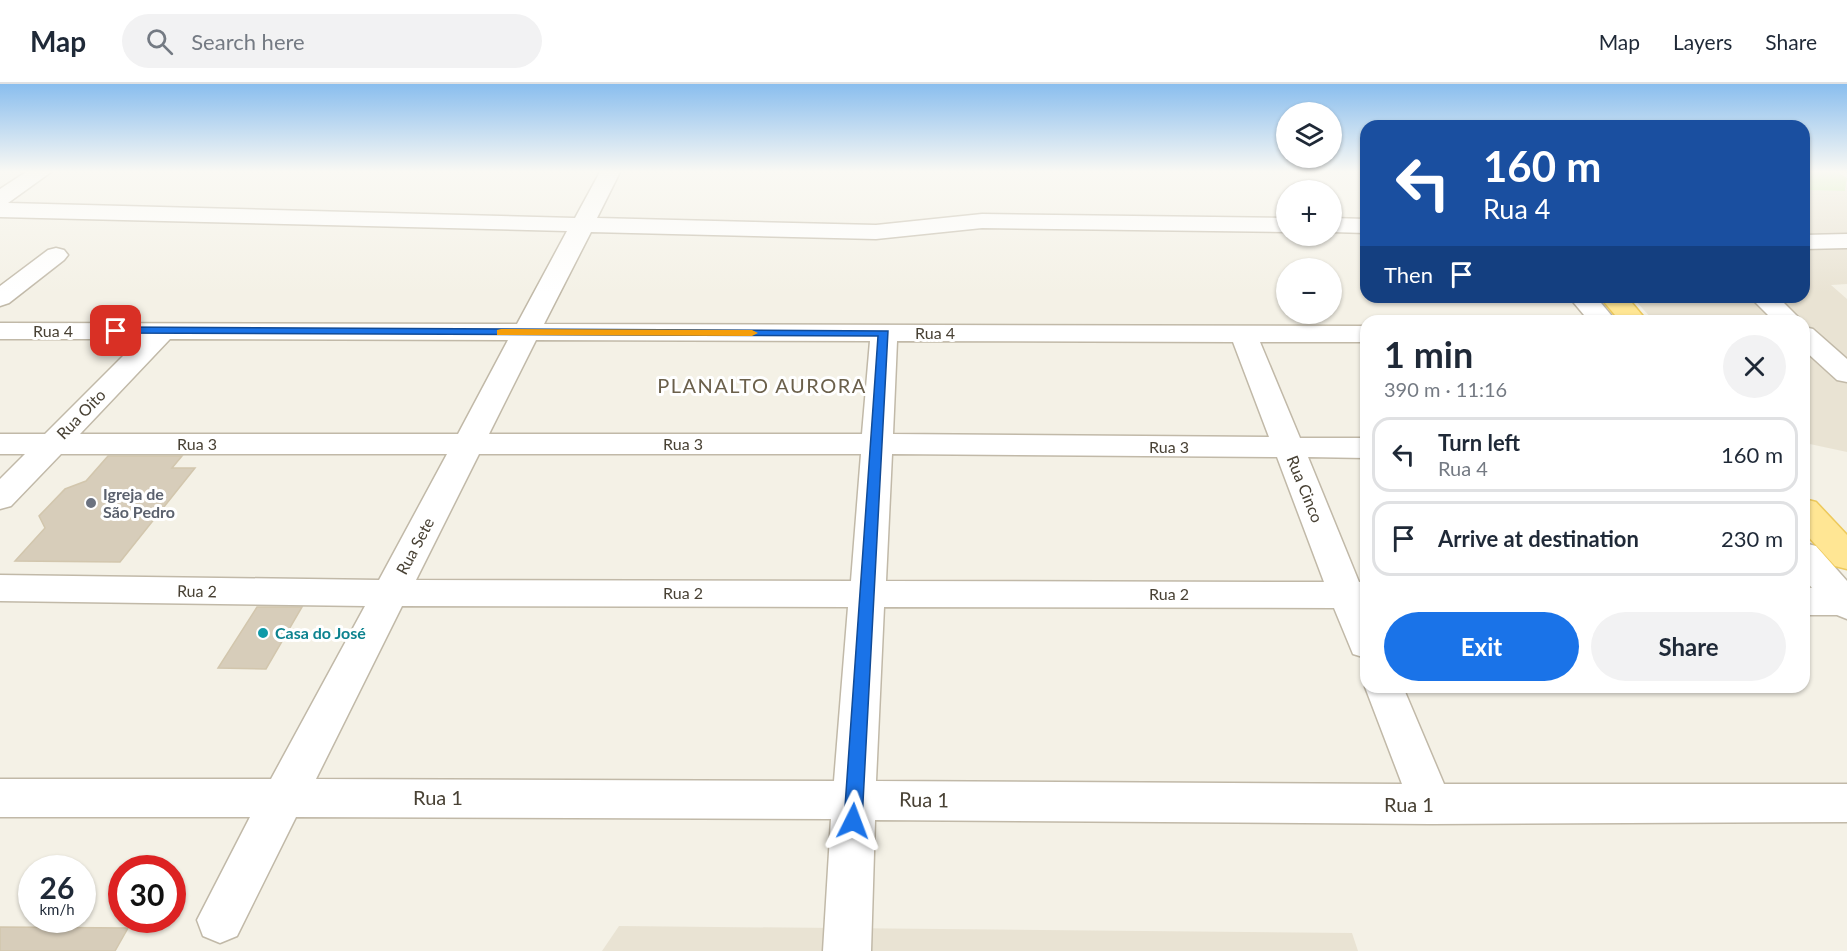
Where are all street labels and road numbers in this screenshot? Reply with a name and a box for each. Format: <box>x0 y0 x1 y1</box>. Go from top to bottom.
street label: Rua 4 <box>33 321 73 340</box>
street label: Rua 4 <box>915 323 955 342</box>
street label: Rua Oito <box>52 385 109 443</box>
street label: Rua 3 <box>177 434 217 453</box>
street label: Rua 3 <box>663 434 703 453</box>
street label: Rua 3 <box>1149 437 1189 456</box>
street label: Rua Cinco <box>1283 452 1328 525</box>
street label: Rua Sete <box>392 514 437 578</box>
street label: Rua 2 <box>177 581 217 600</box>
street label: Rua 2 <box>663 583 703 602</box>
street label: Rua 2 <box>1149 584 1189 603</box>
street label: Rua 1 <box>413 785 463 809</box>
street label: Rua 1 <box>899 787 949 811</box>
street label: Rua 1 <box>1384 792 1434 816</box>

